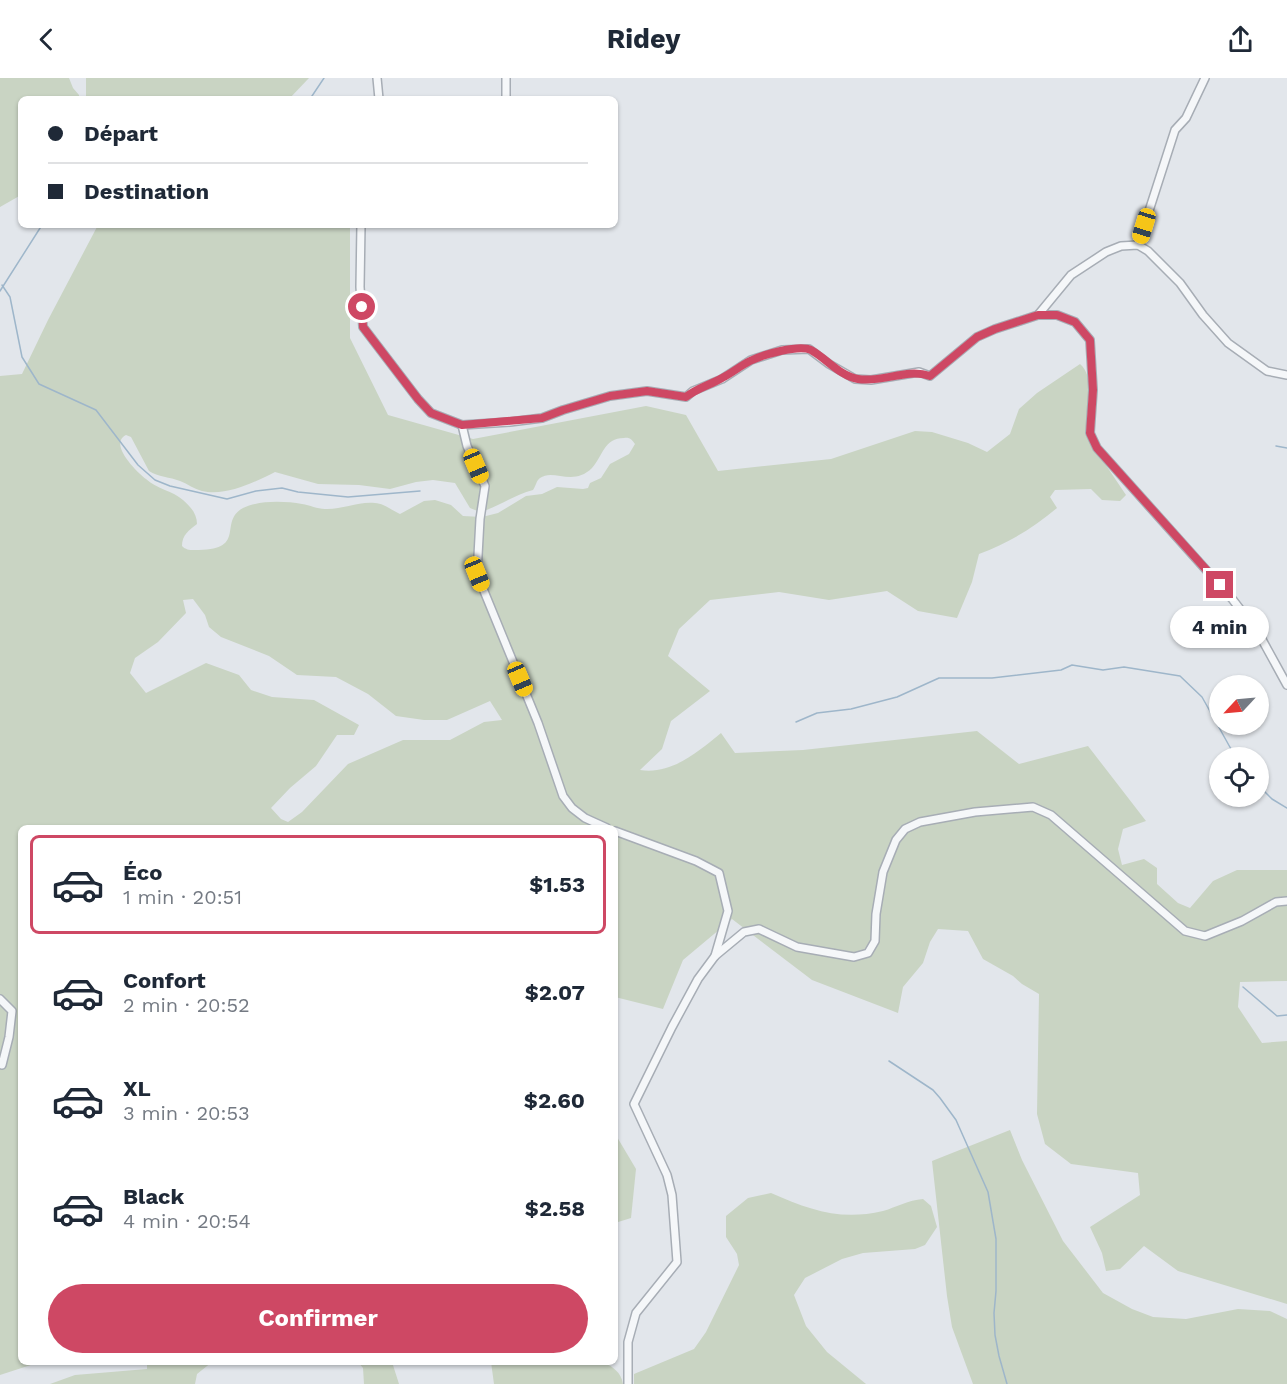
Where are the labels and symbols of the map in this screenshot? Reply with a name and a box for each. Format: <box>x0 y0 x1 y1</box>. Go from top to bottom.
car <box>1130 206 1158 246</box>
route start <box>348 293 375 320</box>
car <box>461 446 491 486</box>
car <box>462 554 492 594</box>
route end <box>1206 571 1233 598</box>
callout: 4 min <box>1170 606 1270 648</box>
car <box>505 659 535 699</box>
north arrow <box>1209 675 1269 735</box>

